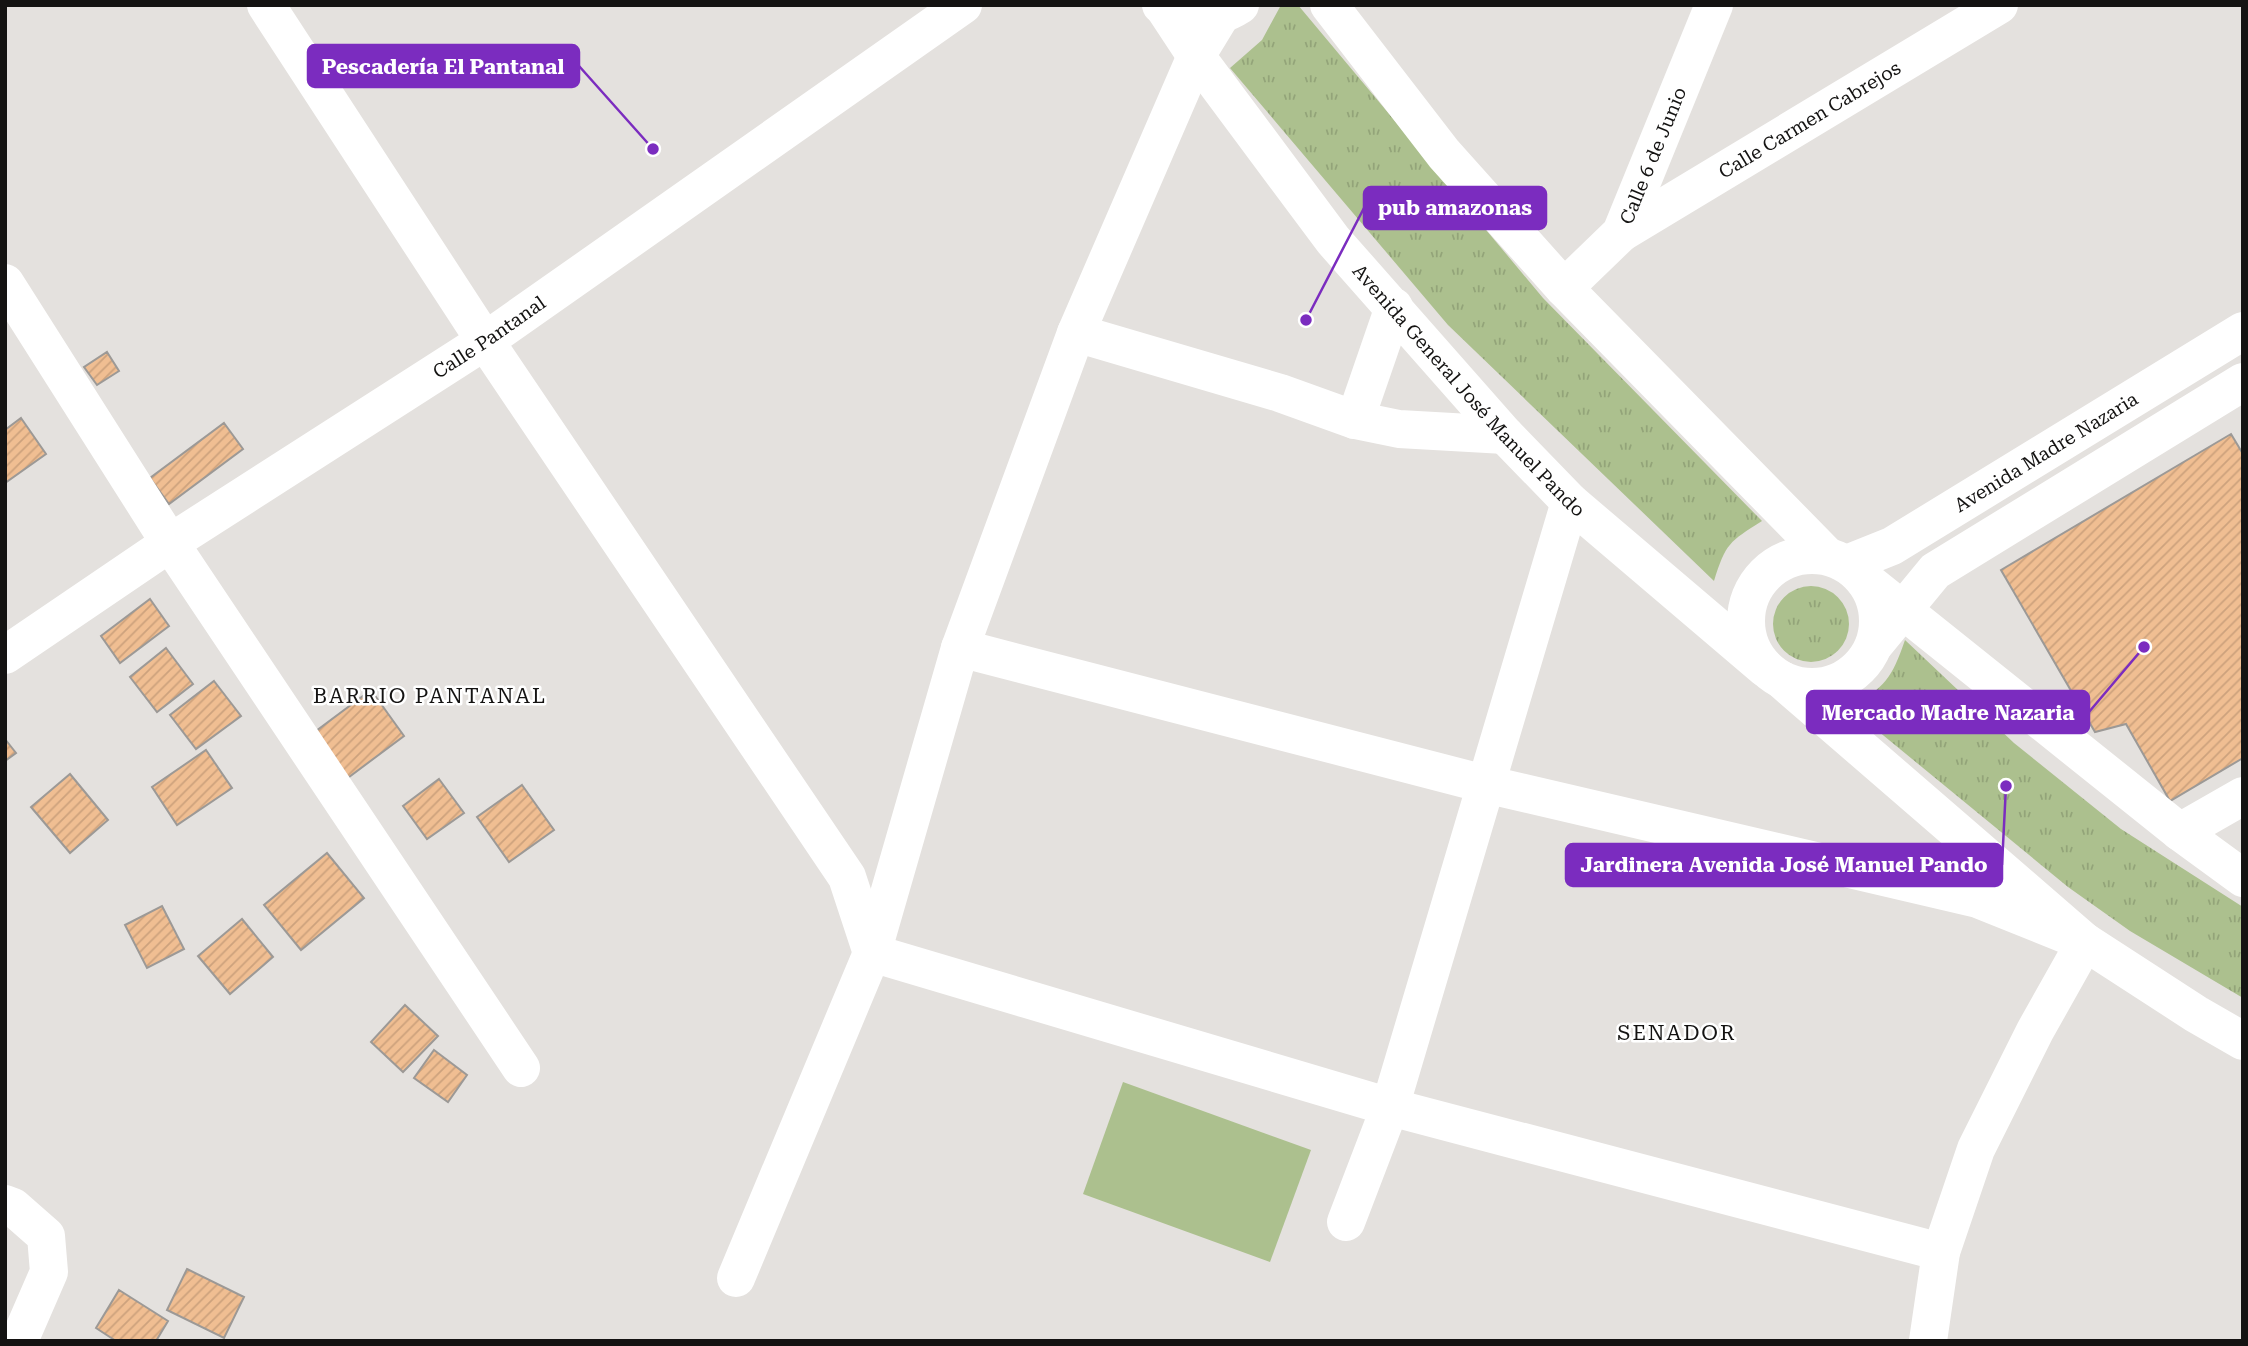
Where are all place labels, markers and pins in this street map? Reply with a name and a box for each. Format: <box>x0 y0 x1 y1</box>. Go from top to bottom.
callout: Pescadería El Pantanal <box>308 45 579 87</box>
callout: pub amazonas <box>1364 187 1546 229</box>
callout: Mercado Madre Nazaria <box>1807 691 2089 733</box>
callout: Jardinera Avenida José Manuel Pando <box>1566 844 2002 886</box>

